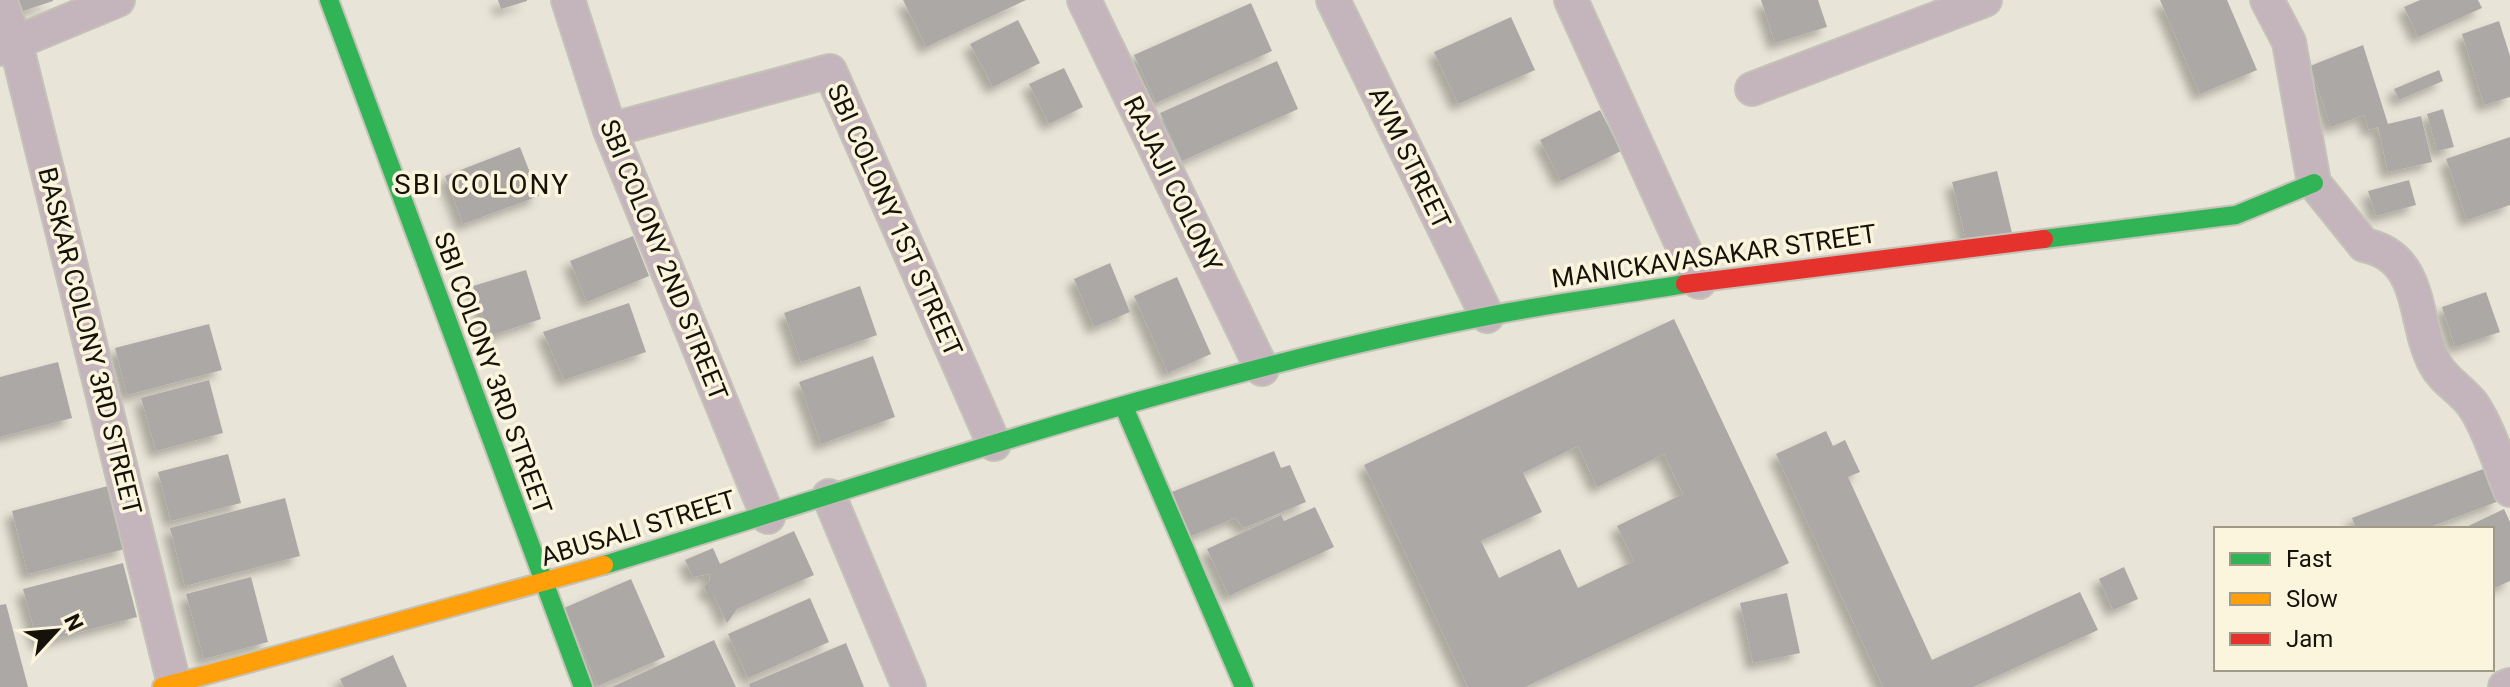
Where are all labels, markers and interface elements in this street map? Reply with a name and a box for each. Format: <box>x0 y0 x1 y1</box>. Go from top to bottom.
street label: SBI COLONY 1ST STREET <box>821 79 969 361</box>
street label: AVM STREET <box>1363 82 1457 234</box>
street label: RAJAJI COLONY <box>1118 91 1229 277</box>
street label: SBI COLONY 2ND STREET <box>594 115 734 405</box>
street label: BASKAR COLONY 3RD STREET <box>32 164 148 518</box>
district label: SBI COLONY <box>394 168 570 201</box>
street label: MANICKAVASAKAR STREET <box>1550 218 1878 294</box>
street label: SBI COLONY 3RD STREET <box>428 228 558 518</box>
street label: ABUSALI STREET <box>537 484 739 572</box>
legend <box>2214 527 2494 671</box>
text: Fast <box>2286 545 2332 573</box>
text: Slow <box>2286 585 2338 613</box>
north arrow <box>16 591 96 671</box>
text: N <box>59 610 88 635</box>
text: Jam <box>2286 625 2333 653</box>

